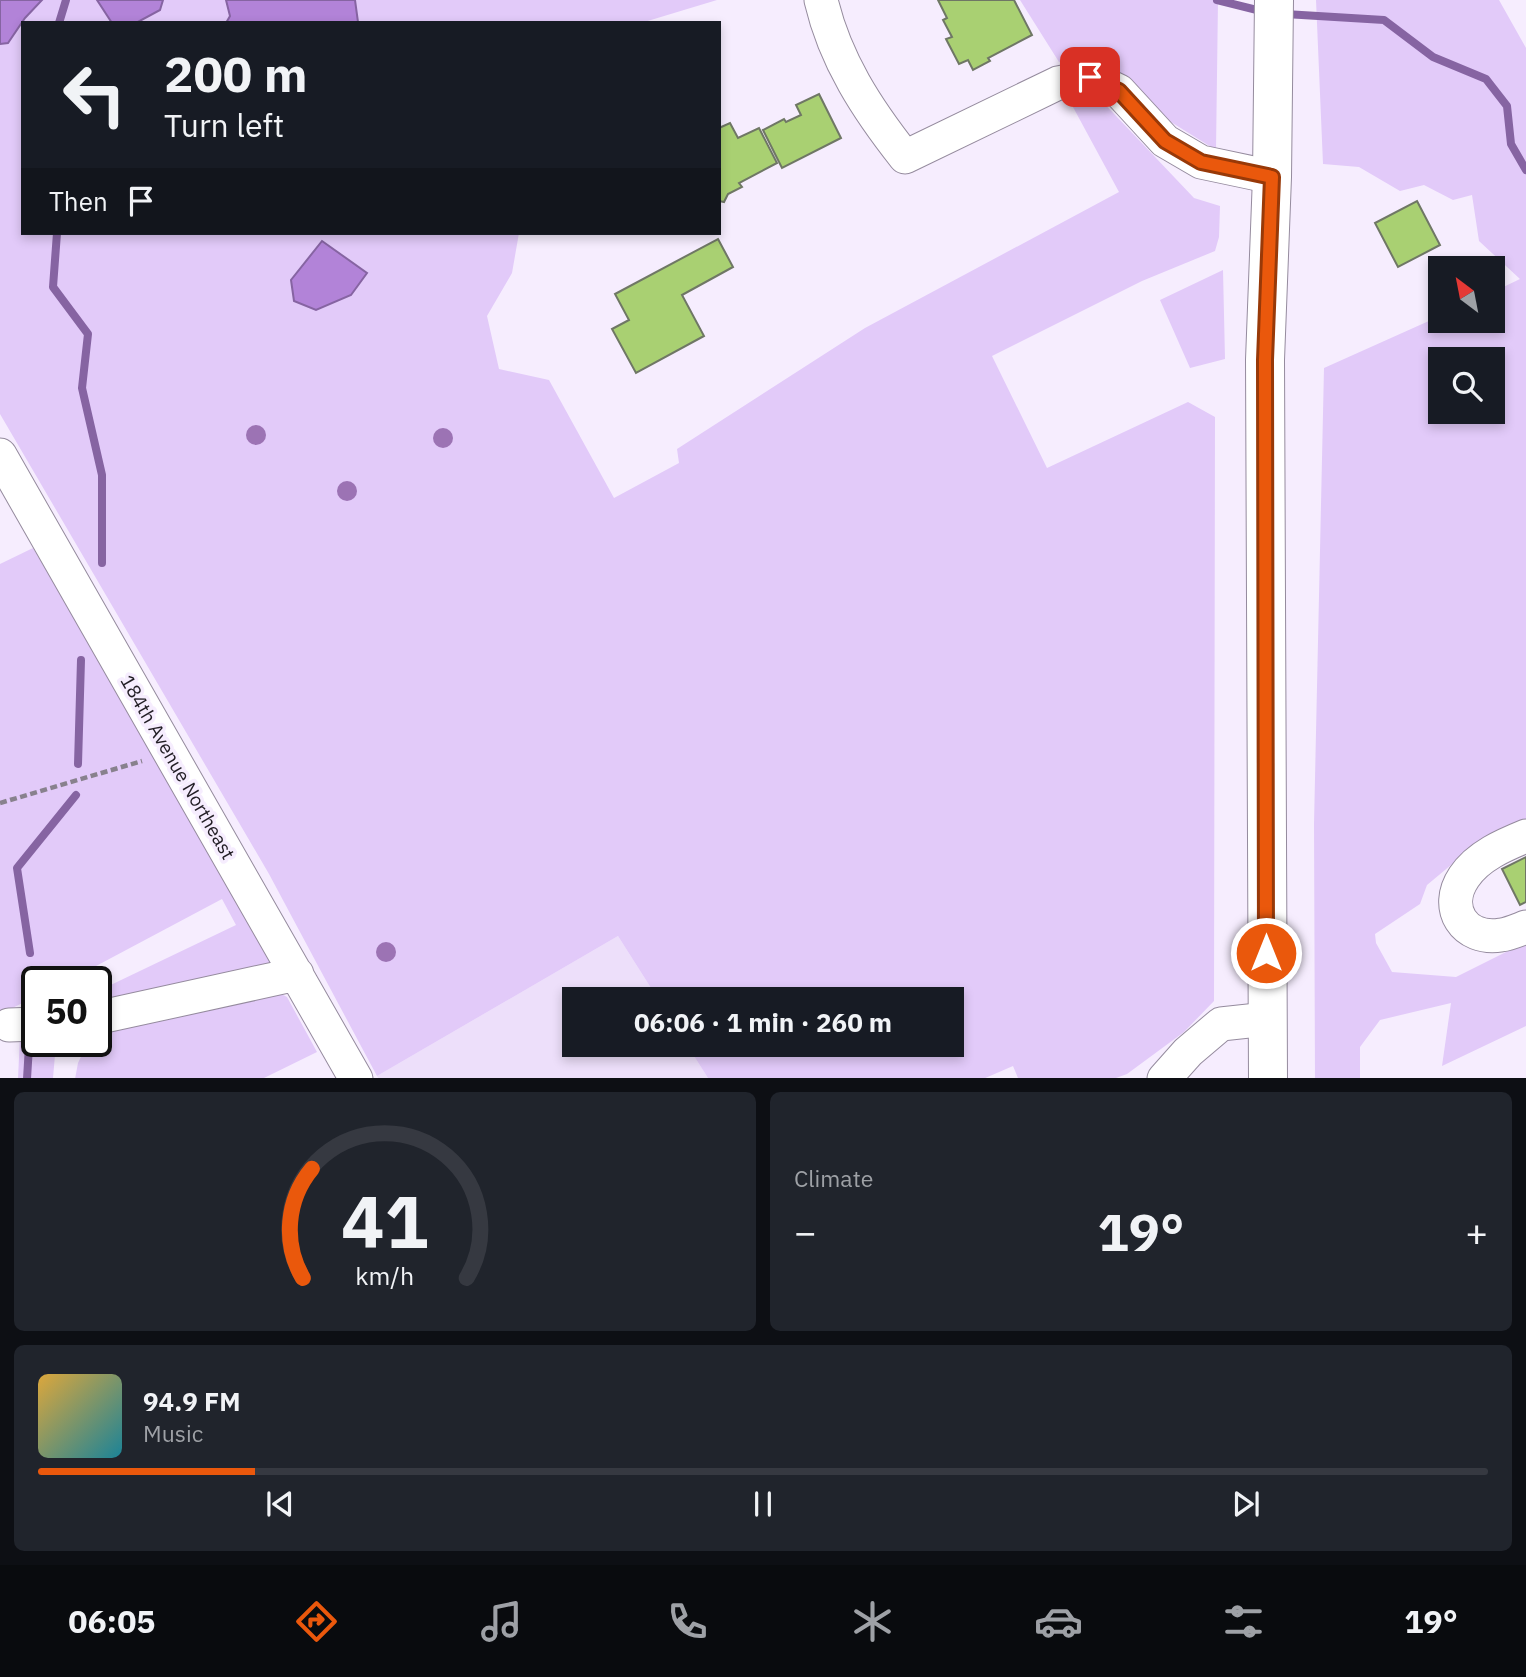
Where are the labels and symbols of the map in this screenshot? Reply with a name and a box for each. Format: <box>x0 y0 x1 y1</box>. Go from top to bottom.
pin <box>1060 47 1120 107</box>
north arrow <box>1428 256 1505 332</box>
street label: 184th Avenue Northeast <box>115 670 241 864</box>
position arrow <box>1229 916 1303 990</box>
speed limit sign: 50 <box>21 966 112 1057</box>

